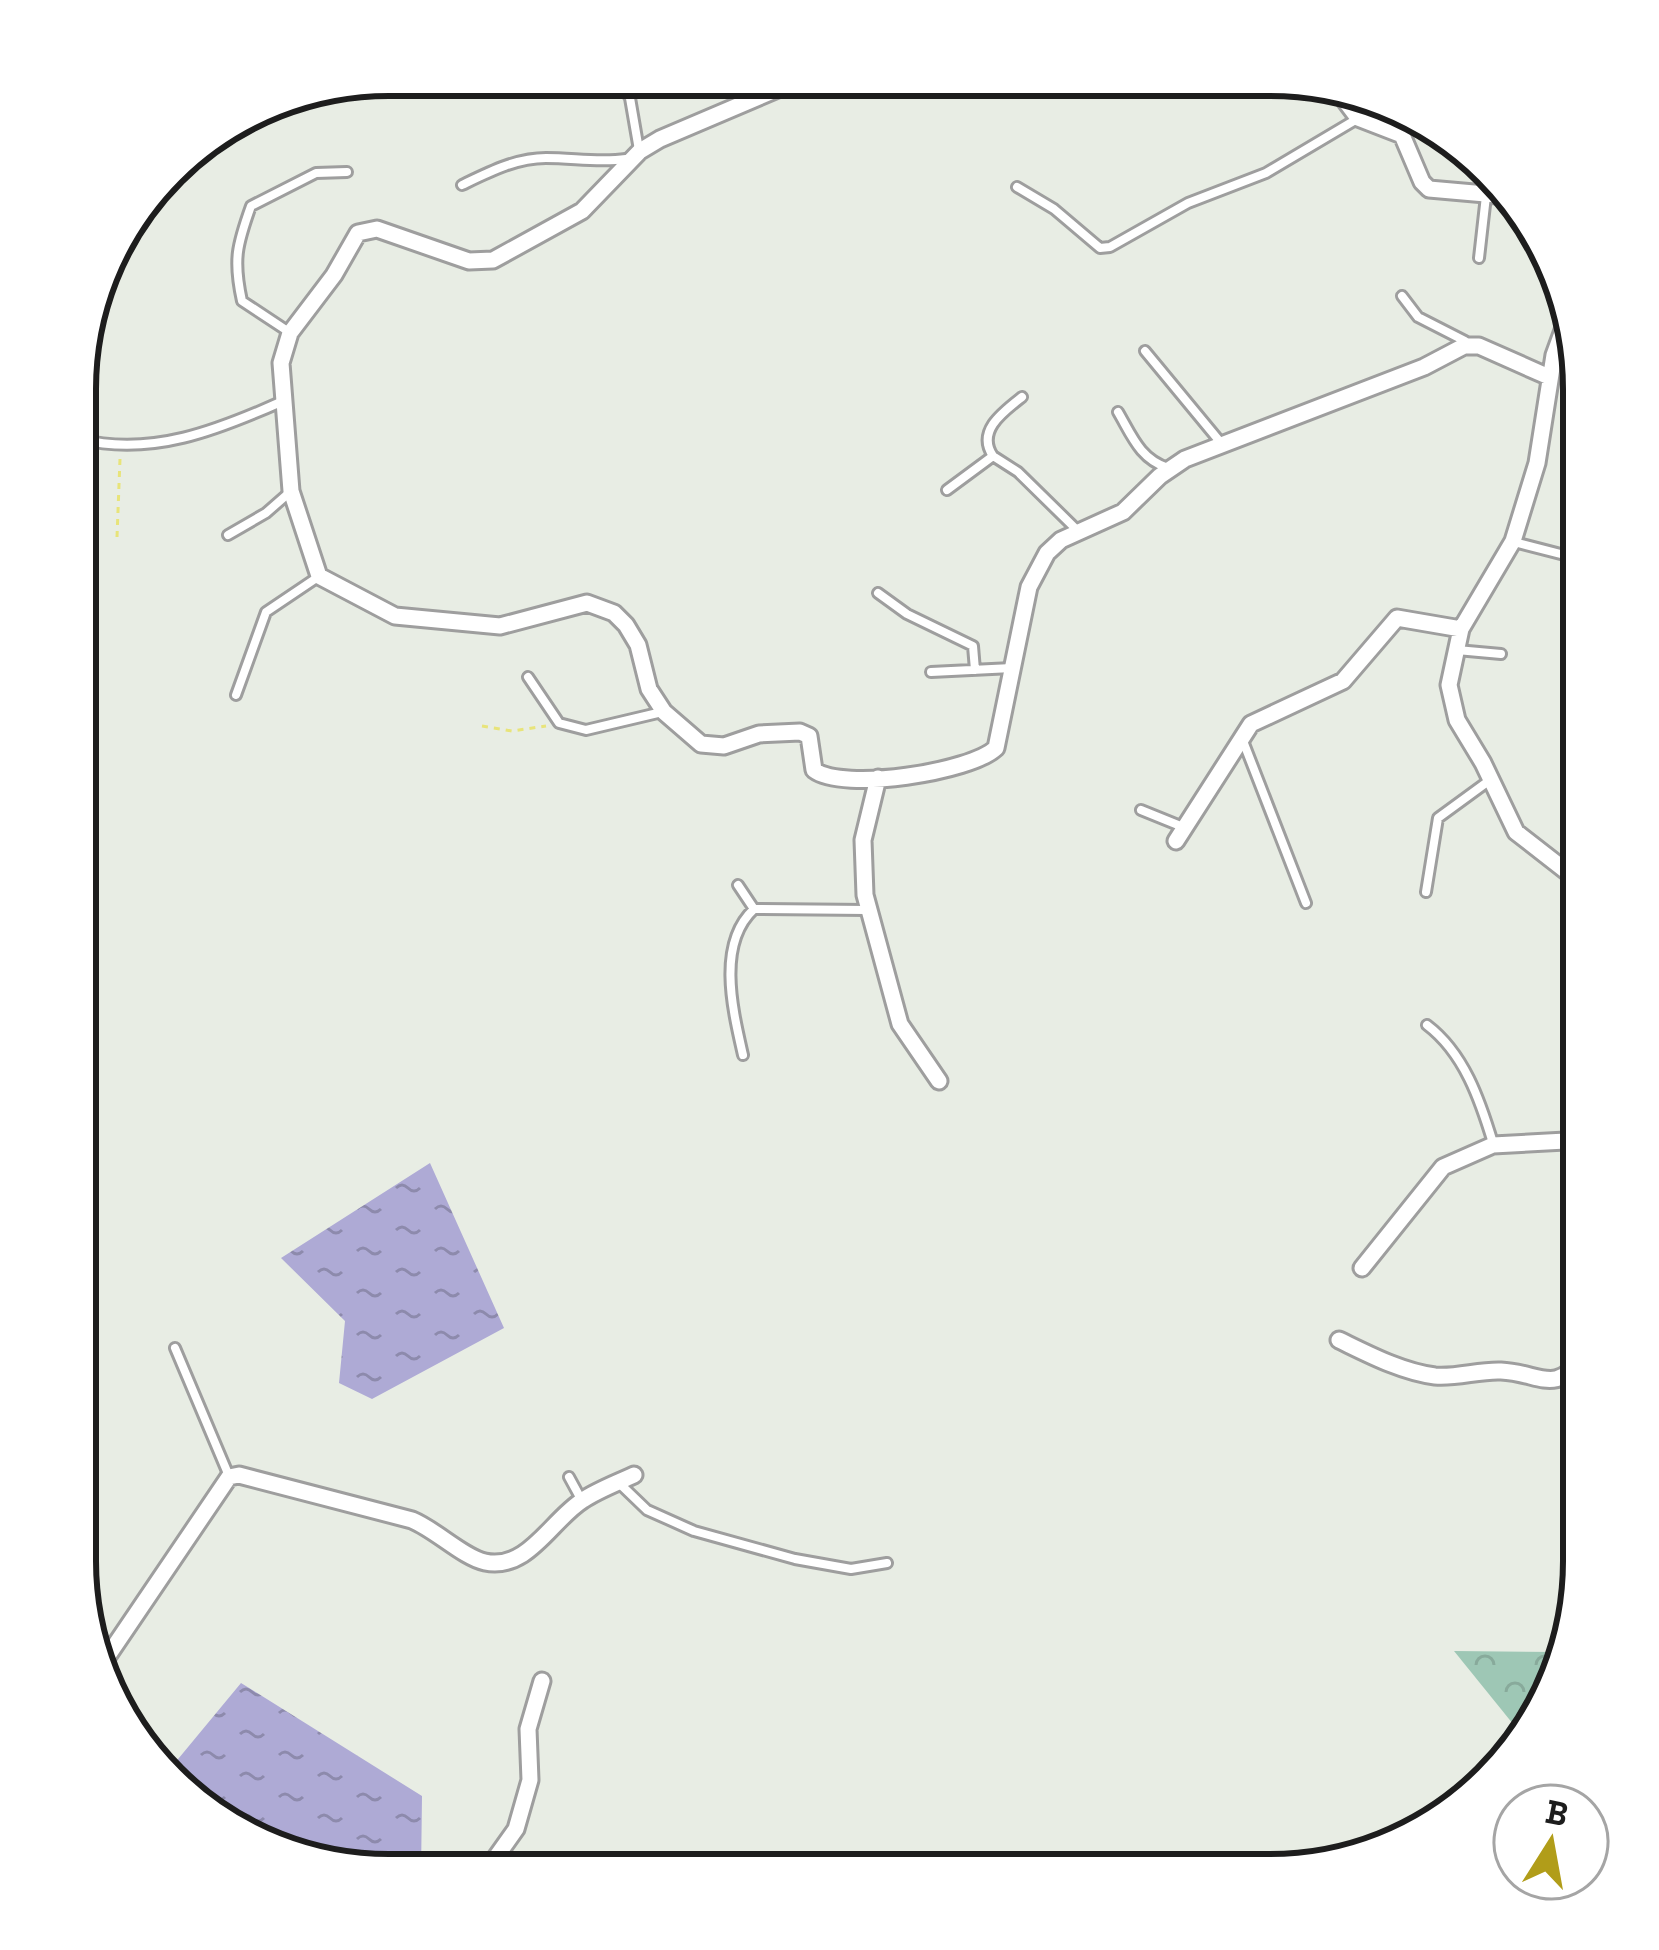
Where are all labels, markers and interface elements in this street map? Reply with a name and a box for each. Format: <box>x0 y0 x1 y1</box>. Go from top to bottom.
north arrow <box>1491 1782 1611 1902</box>
text: B <box>1542 1791 1571 1836</box>

